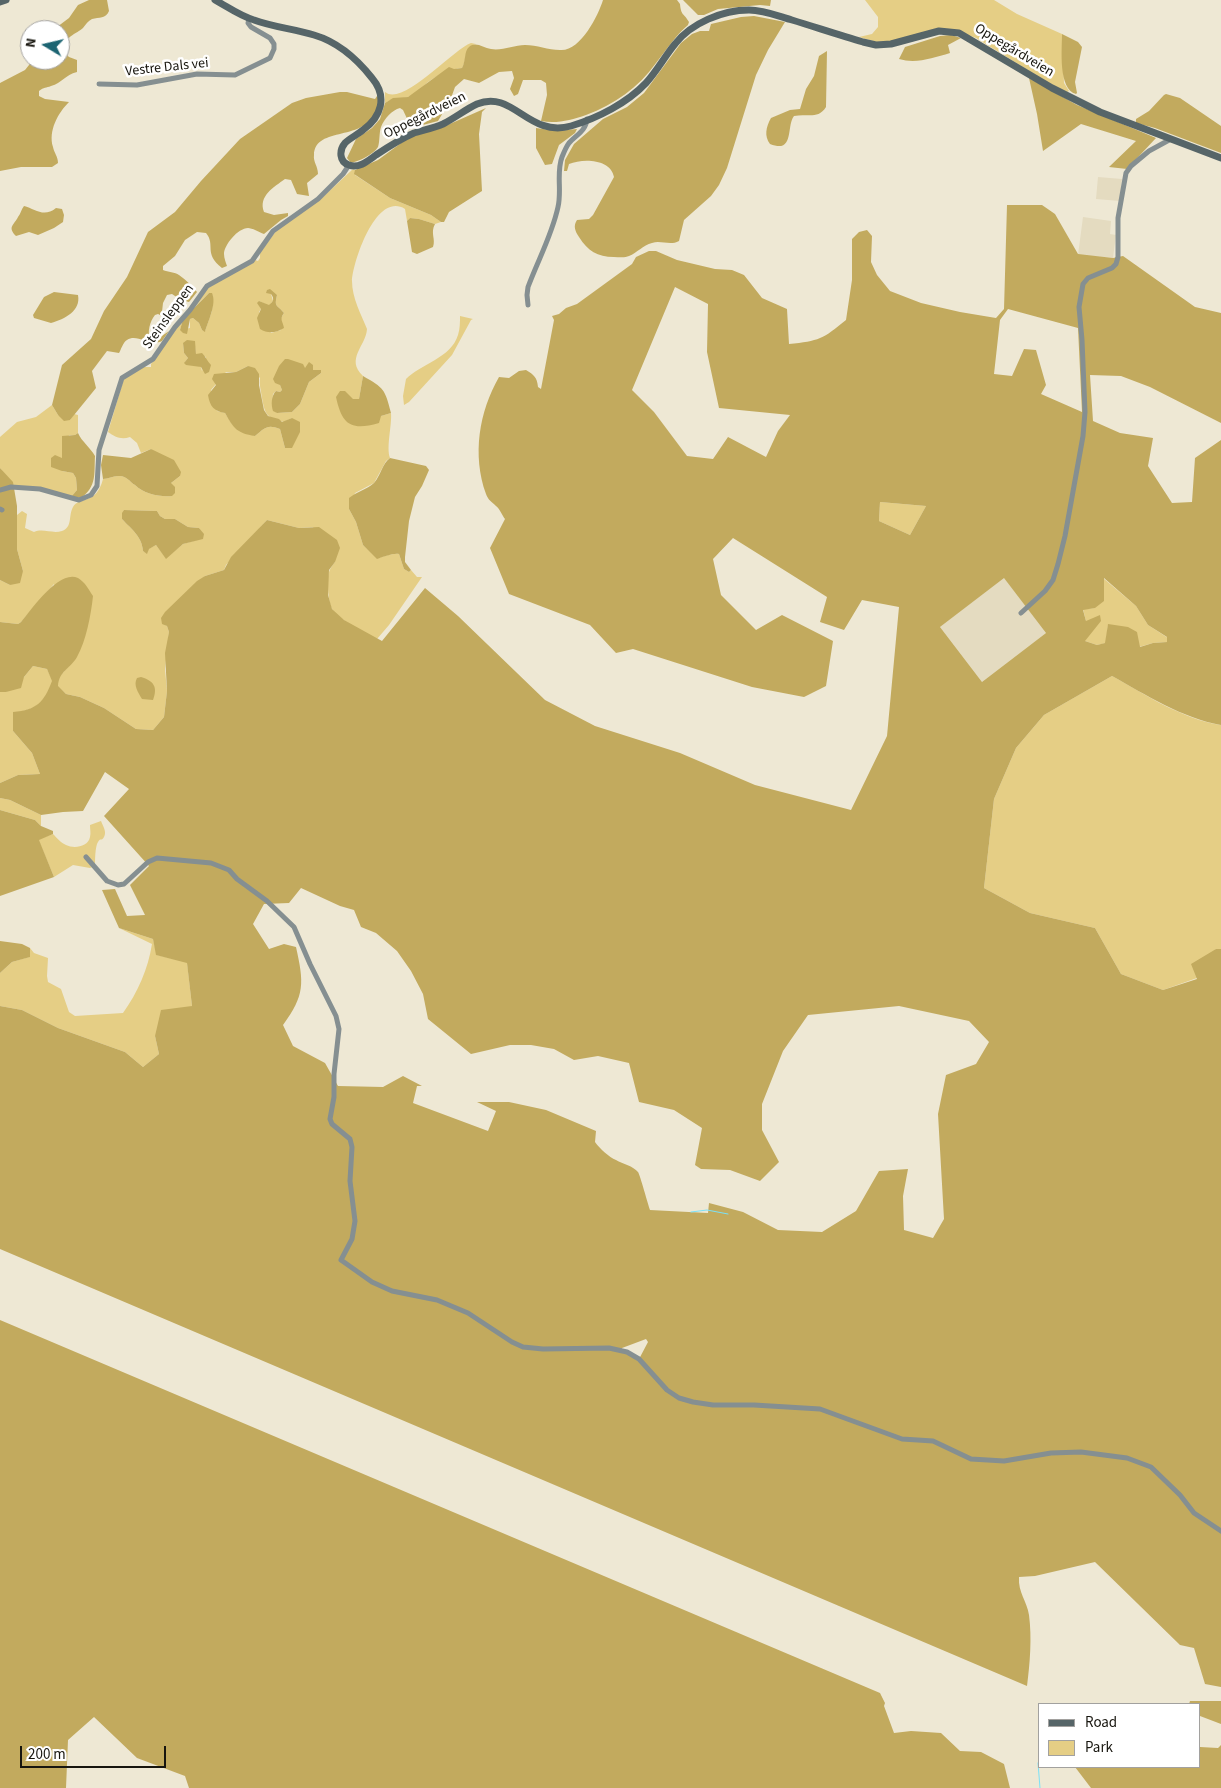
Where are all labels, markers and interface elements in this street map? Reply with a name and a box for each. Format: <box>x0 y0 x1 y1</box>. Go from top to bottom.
north arrow <box>20 20 70 70</box>
street label: Oppegårdveien <box>971 21 1057 81</box>
text: N <box>21 37 42 49</box>
street label: Vestre Dals vei <box>125 55 209 81</box>
street label: Oppegårdveien <box>381 89 469 143</box>
street label: Steinsleppen <box>140 281 198 353</box>
legend <box>1038 1703 1201 1768</box>
text: Road <box>1085 1712 1117 1733</box>
scale bar <box>22 1736 169 1768</box>
text: Park <box>1085 1737 1113 1758</box>
text: 200 m <box>28 1744 66 1765</box>

